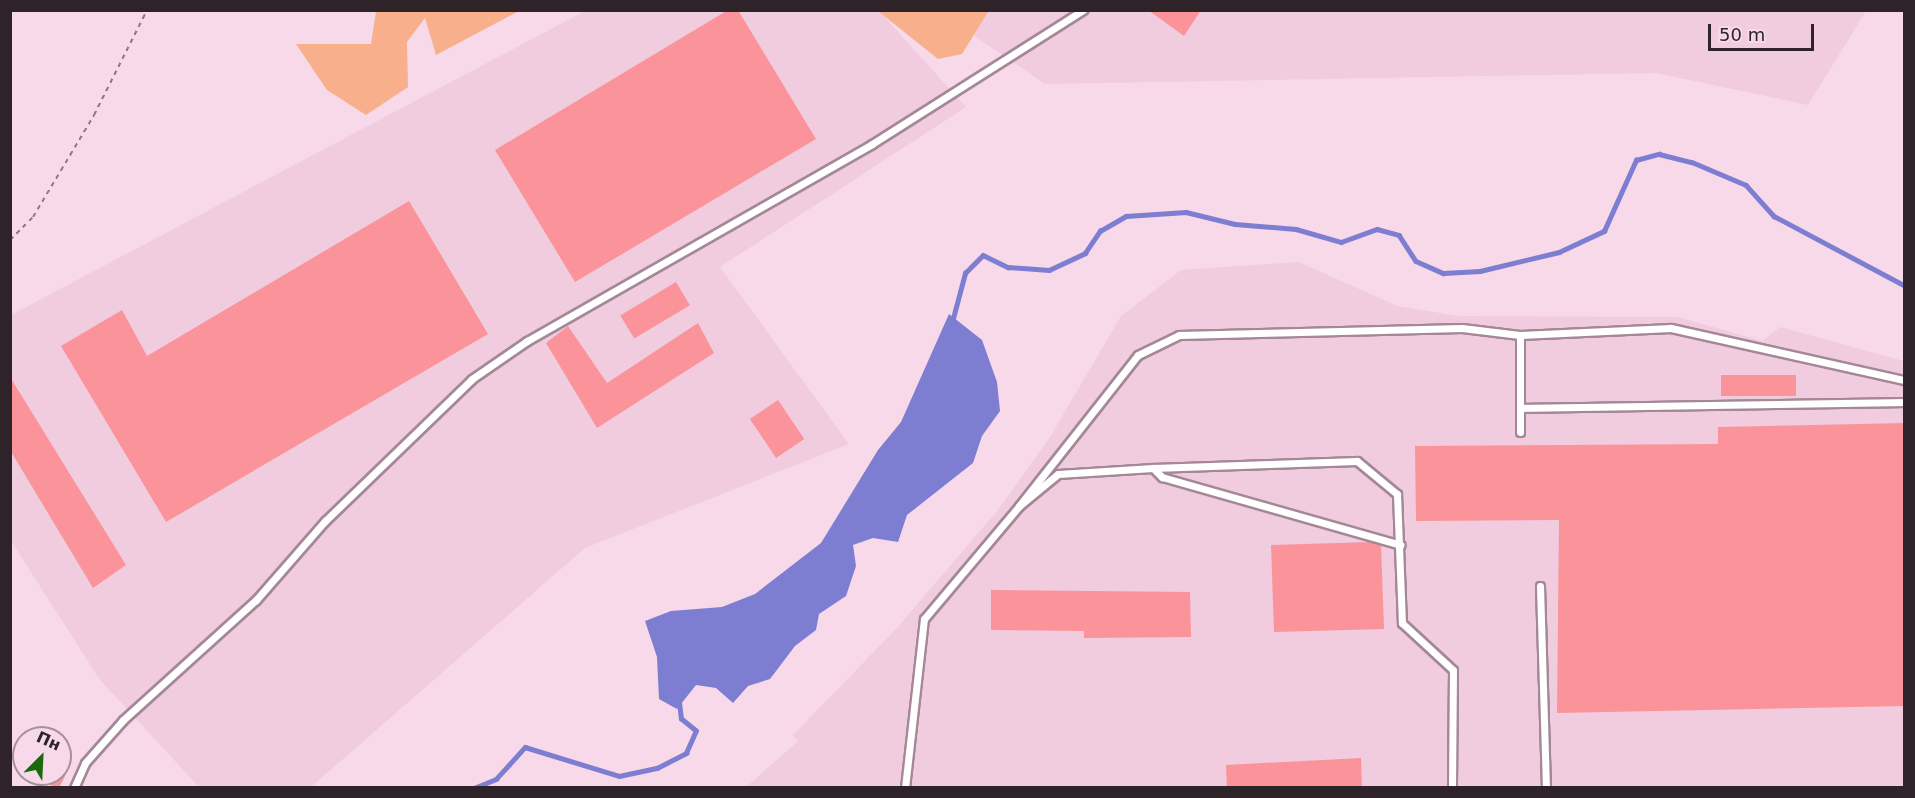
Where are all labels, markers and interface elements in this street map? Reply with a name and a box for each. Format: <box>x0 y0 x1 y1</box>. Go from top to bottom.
scale bar <box>1711 12 1818 50</box>
text: 50 m <box>1719 24 1765 45</box>
north arrow <box>12 726 72 786</box>
text: Пн <box>34 727 64 755</box>

